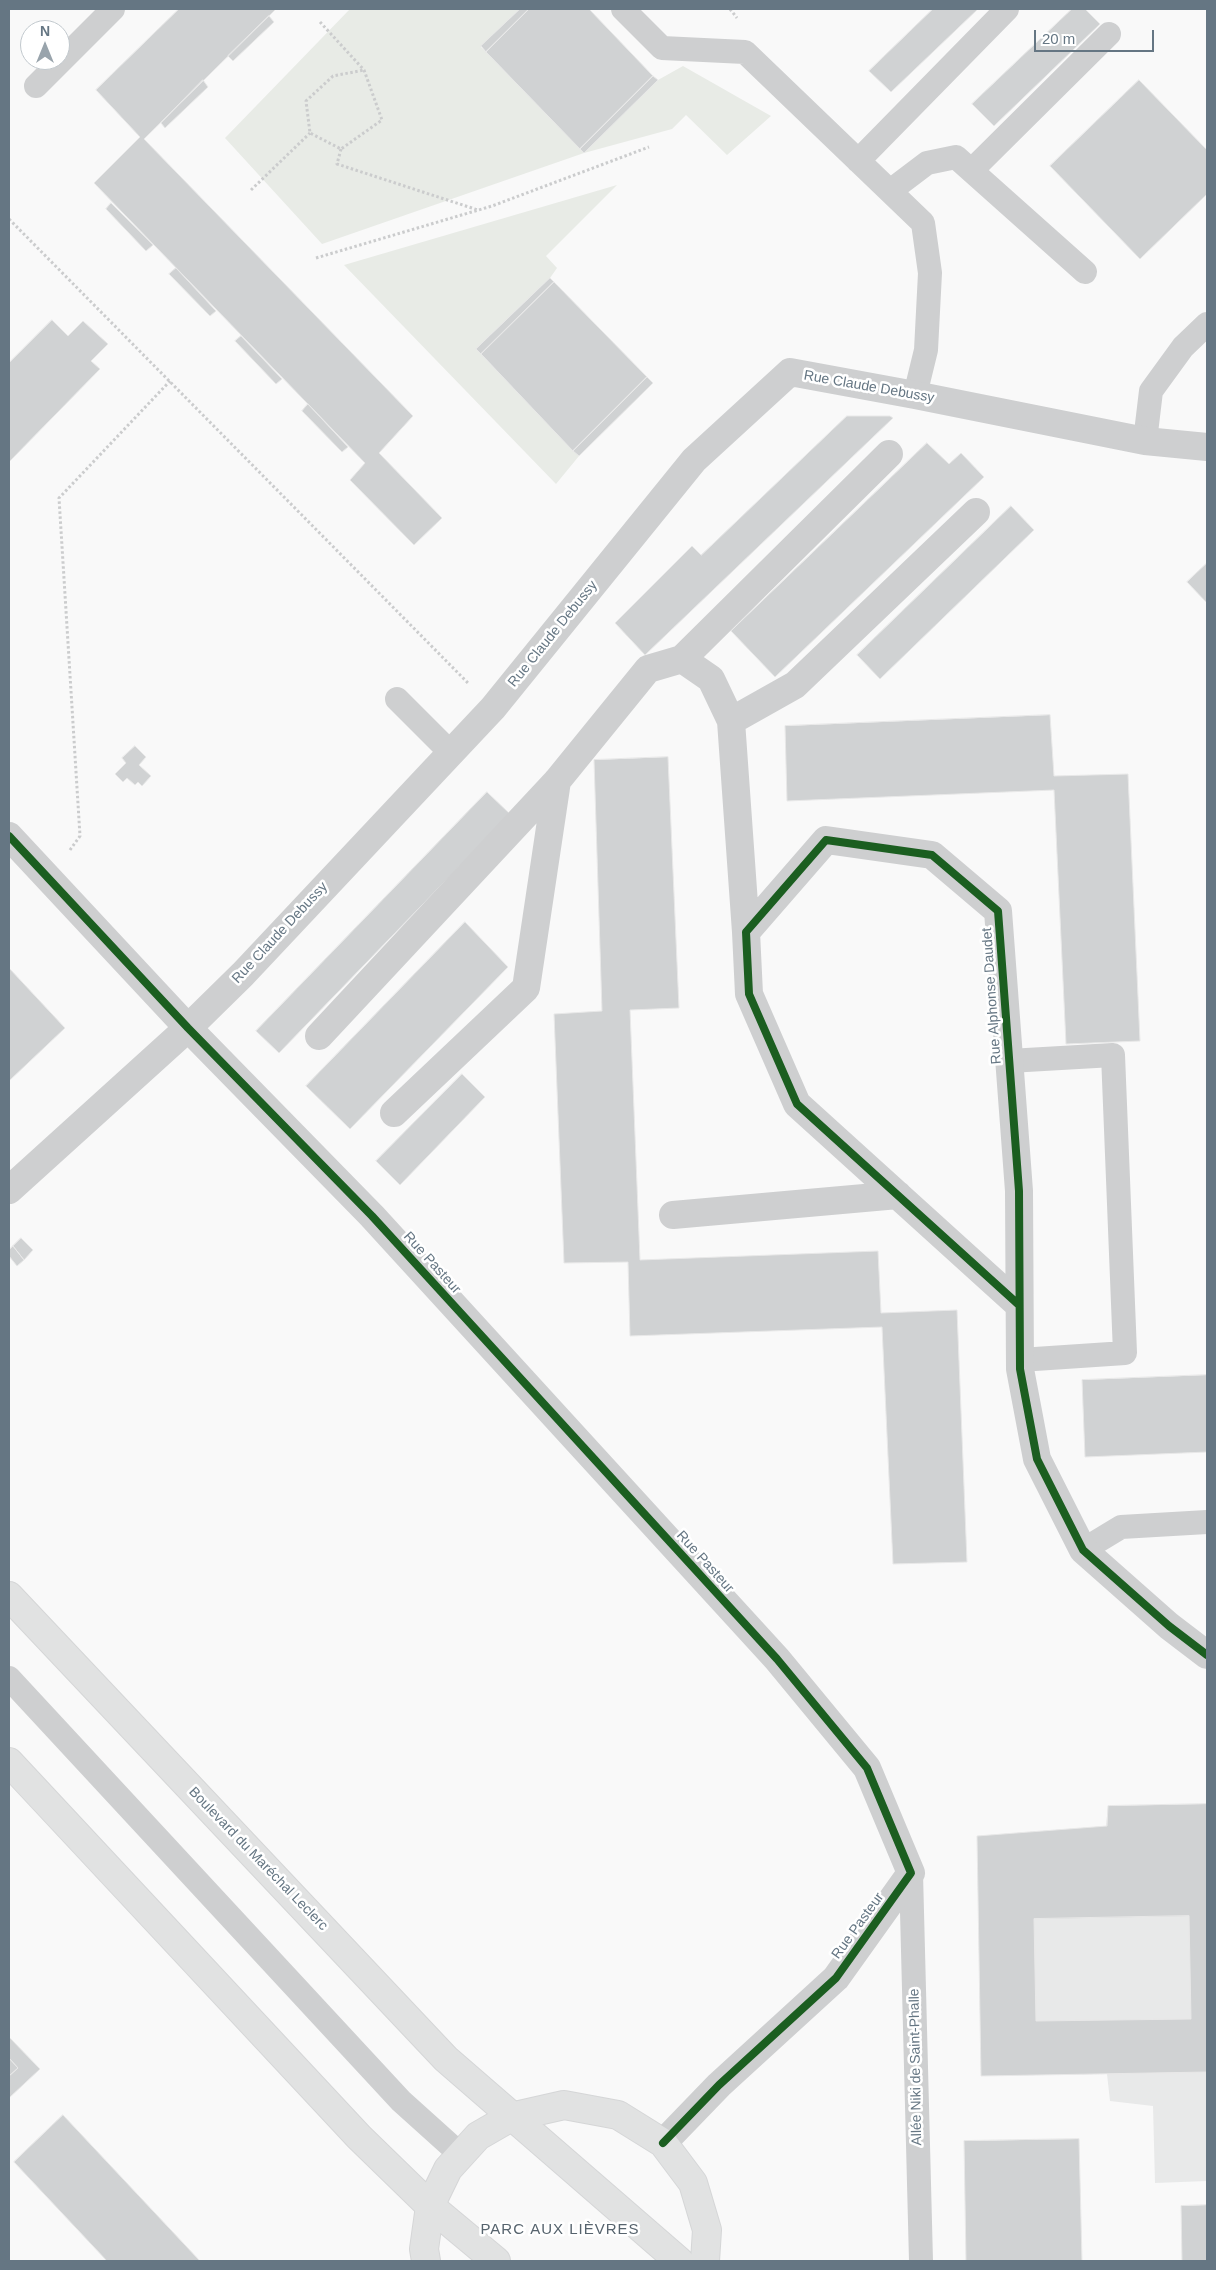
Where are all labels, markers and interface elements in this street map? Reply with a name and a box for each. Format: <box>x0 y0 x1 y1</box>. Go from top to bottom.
north arrow <box>20 20 70 70</box>
scale bar <box>1036 20 1156 52</box>
text: N <box>40 23 50 39</box>
text: 20 m <box>1042 30 1075 47</box>
street label: Rue Claude Debussy <box>802 367 936 407</box>
street label: Rue Claude Debussy <box>505 577 601 691</box>
street label: Rue Claude Debussy <box>229 879 331 987</box>
street label: Rue Alphonse Daudet <box>979 927 1005 1065</box>
street label: Rue Pasteur <box>400 1228 464 1298</box>
street label: Rue Pasteur <box>673 1527 737 1597</box>
street label: Boulevard du Maréchal Leclerc <box>185 1784 331 1934</box>
street label: Rue Pasteur <box>828 1890 888 1962</box>
street label: Allée Niki de Saint-Phalle <box>906 1988 926 2146</box>
district label: PARC AUX LIÈVRES <box>478 2221 642 2239</box>

